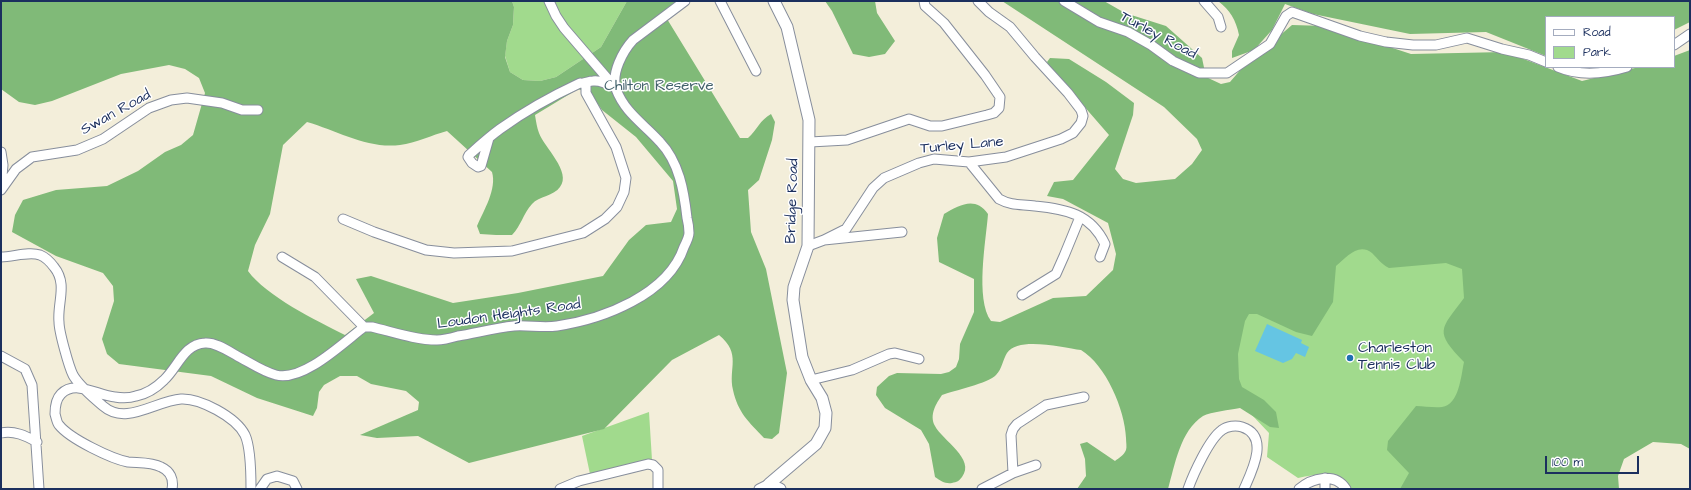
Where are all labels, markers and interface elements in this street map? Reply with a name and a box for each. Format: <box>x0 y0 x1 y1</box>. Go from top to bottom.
street label: Turley Road <box>1117 8 1199 64</box>
legend <box>1545 16 1675 68</box>
text: Road <box>1583 24 1611 41</box>
text: Park <box>1583 44 1611 61</box>
park label: Chilton Reserve <box>604 78 714 96</box>
street label: Swan Road <box>78 86 154 140</box>
street label: Turley Lane <box>920 133 1004 159</box>
street label: Bridge Road <box>783 158 803 244</box>
street label: Loudon Heights Road <box>436 296 582 334</box>
place label: Charleston Tennis Club <box>1358 340 1435 375</box>
marker: Charleston Tennis Club <box>1345 353 1355 363</box>
scale bar <box>1547 448 1641 474</box>
text: 100 m <box>1552 454 1583 471</box>

